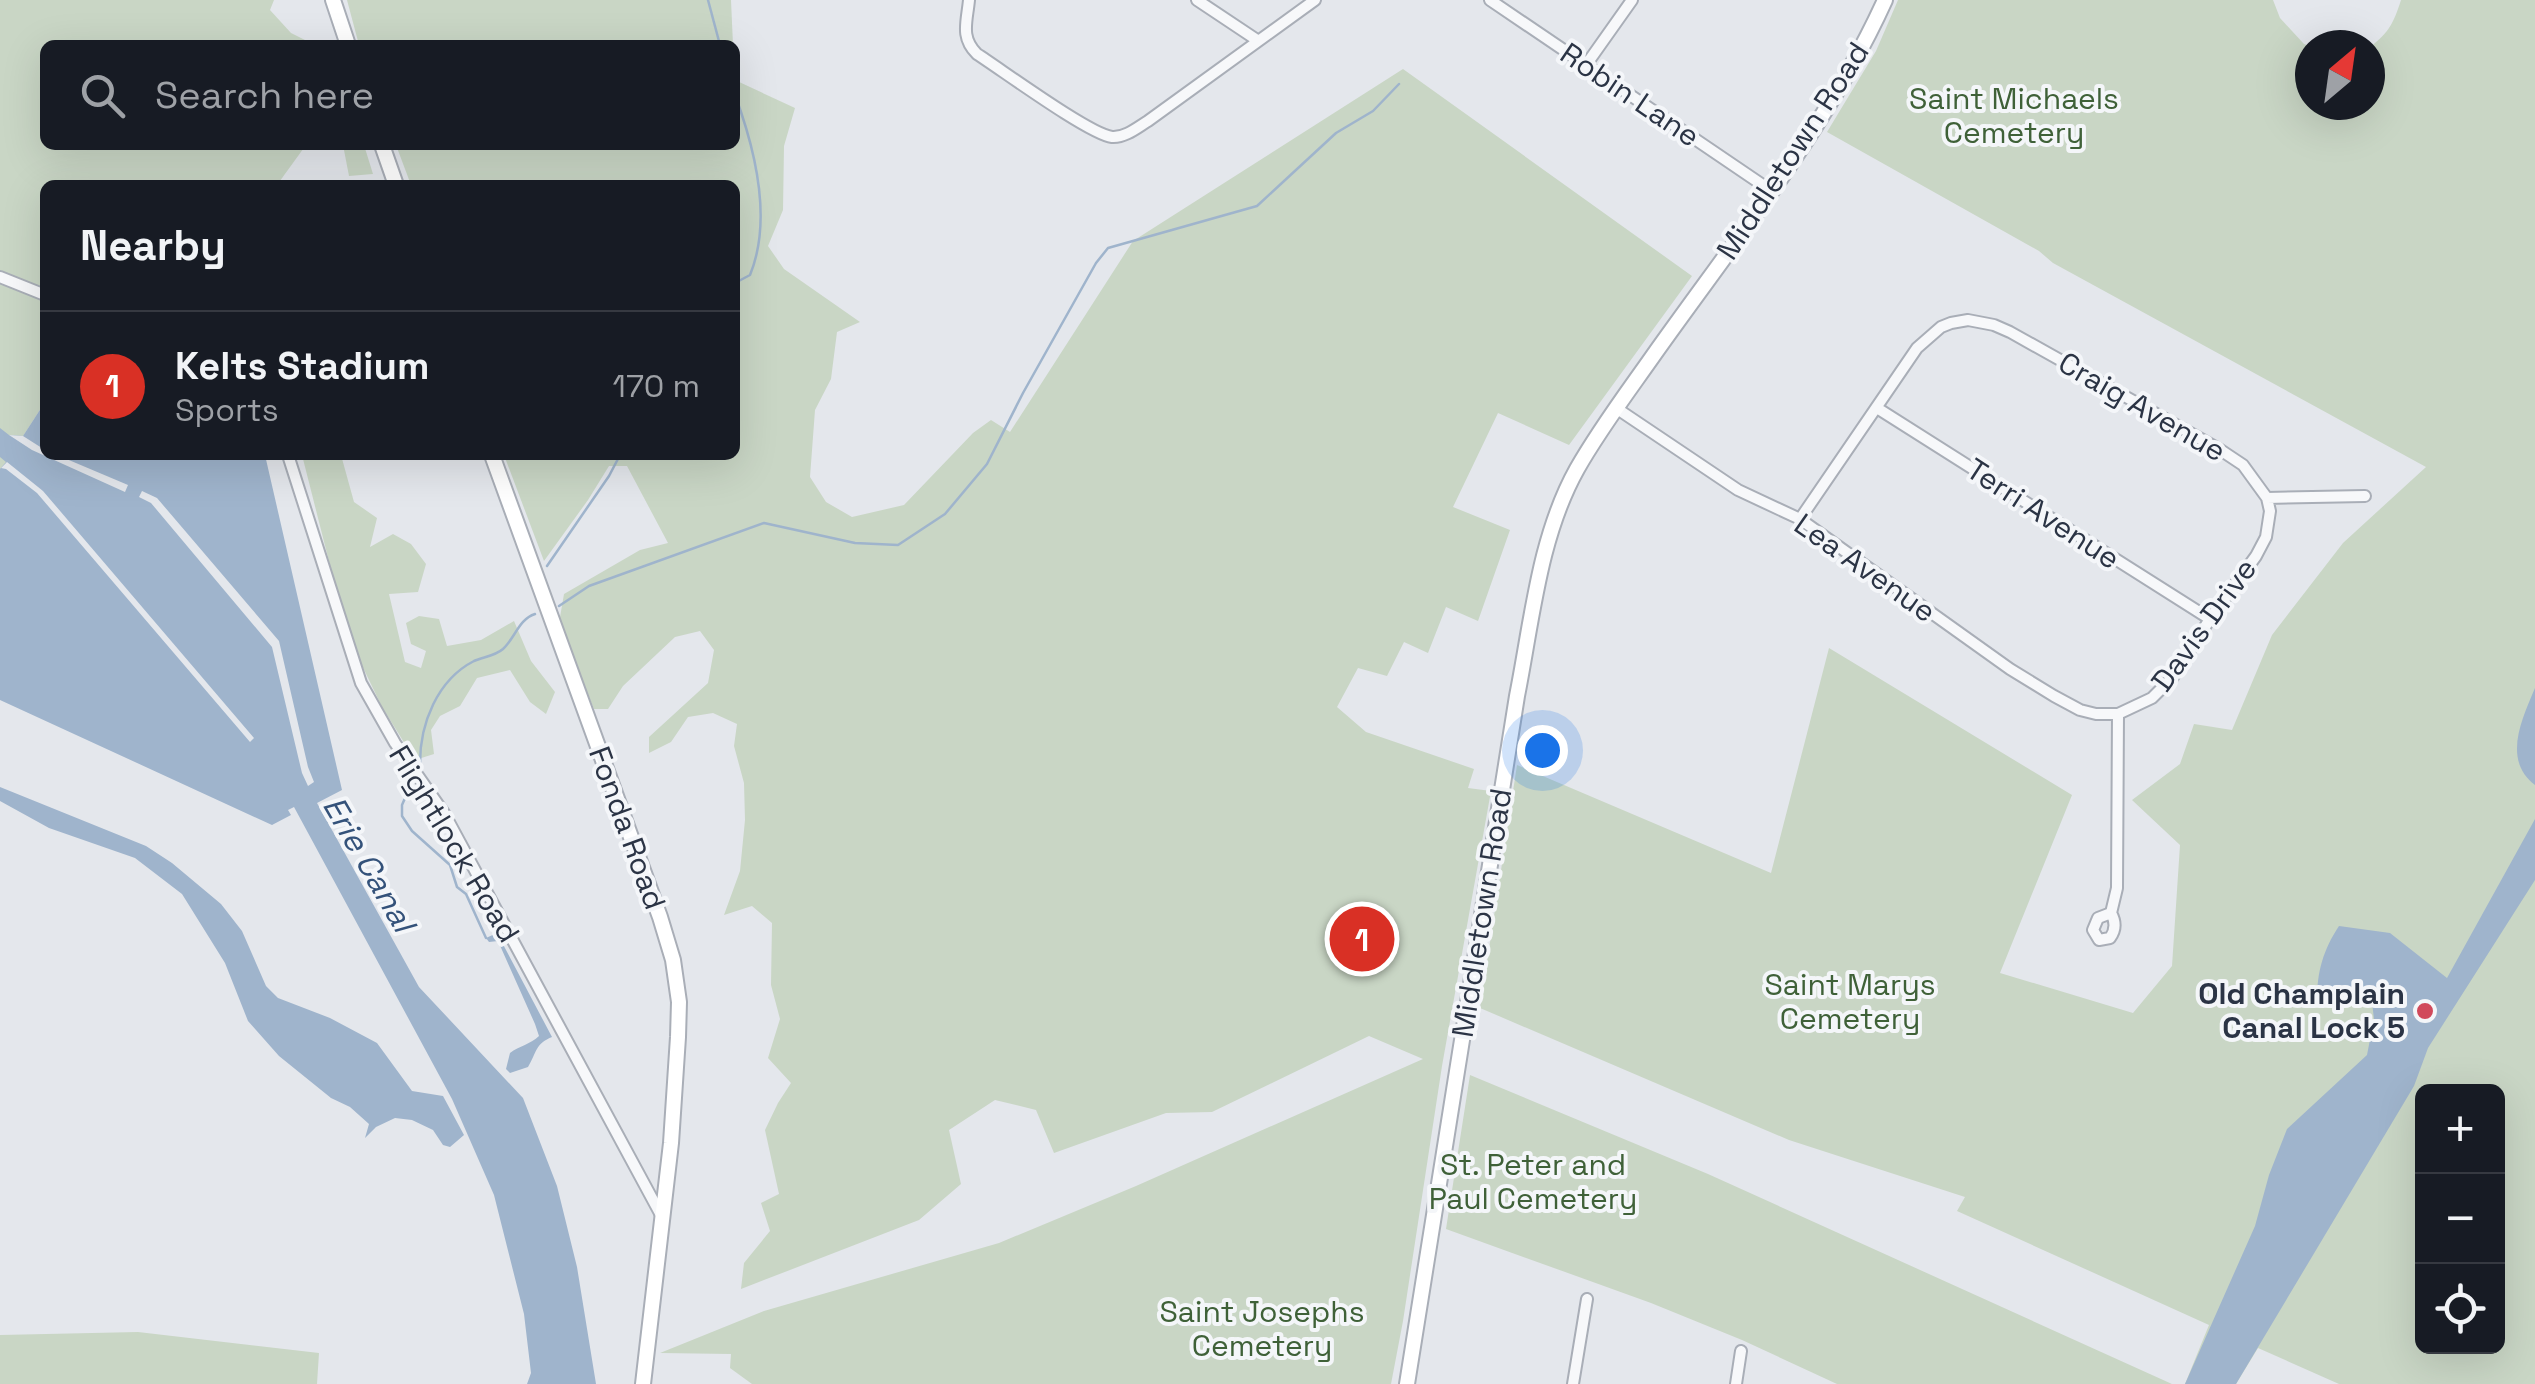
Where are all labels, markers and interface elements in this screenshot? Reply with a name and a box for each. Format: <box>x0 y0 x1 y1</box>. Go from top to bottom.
north arrow <box>2295 30 2385 120</box>
street label: Robin Lane <box>1553 34 1708 155</box>
street label: Middletown Road <box>1708 35 1877 267</box>
search box <box>40 40 740 150</box>
icon: search <box>75 68 130 123</box>
text: Search here <box>155 71 374 119</box>
park label: Saint Michaels Cemetery <box>1909 79 2119 152</box>
text: Nearby <box>80 219 226 272</box>
text: Kelts Stadium <box>175 342 429 390</box>
street label: Craig Avenue <box>2051 343 2233 470</box>
text: 1 <box>105 366 120 406</box>
text: 170 m <box>613 366 700 406</box>
text: Sports <box>175 390 279 430</box>
street label: Terri Avenue <box>1959 449 2128 578</box>
street label: Lea Avenue <box>1787 504 1944 631</box>
street label: Davis Drive <box>2142 550 2265 699</box>
your location <box>1517 725 1568 776</box>
street label: Flightlock Road <box>380 738 529 949</box>
street label: Fonda Road <box>580 741 675 915</box>
street label: Middletown Road <box>1443 786 1520 1040</box>
water label: Erie Canal <box>314 789 425 942</box>
pin: 1 <box>1330 902 1394 976</box>
park label: Saint Marys Cemetery <box>1764 965 1936 1038</box>
place label: Old Champlain Canal Lock 5 <box>2198 974 2405 1047</box>
marker: Old Champlain Canal Lock 5 <box>2414 1000 2436 1022</box>
map controls <box>2415 1084 2505 1354</box>
button: + <box>2415 1084 2505 1174</box>
park label: St. Peter and Paul Cemetery <box>1429 1145 1637 1218</box>
button: − <box>2415 1174 2505 1264</box>
button: locate <box>2415 1264 2505 1354</box>
park label: Saint Josephs Cemetery <box>1159 1292 1365 1365</box>

